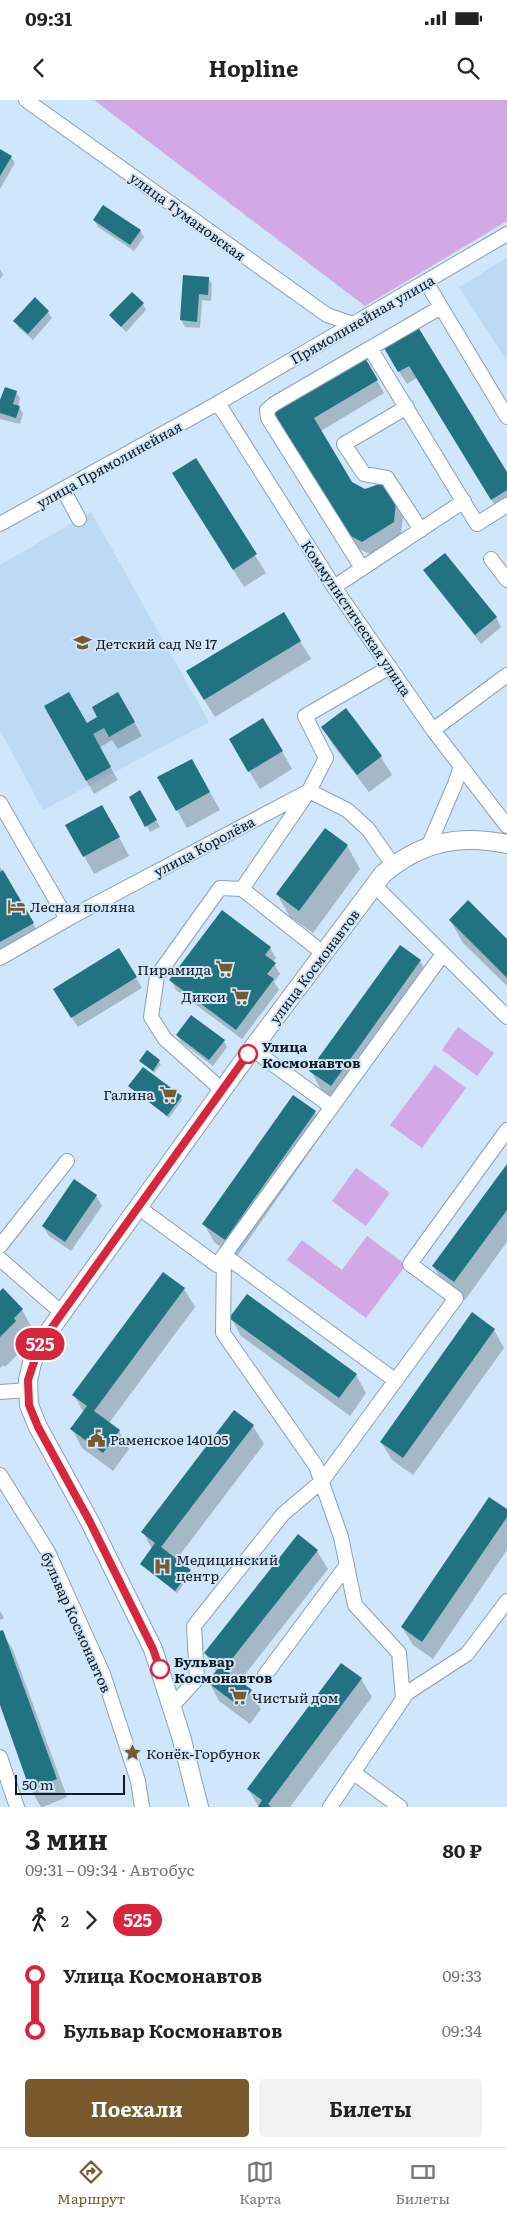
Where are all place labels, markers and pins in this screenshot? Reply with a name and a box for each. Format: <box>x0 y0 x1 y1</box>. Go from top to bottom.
school or university icon: Детский сад № 17 <box>72 633 92 653</box>
place label: Детский сад № 17 <box>96 633 217 653</box>
hotel icon: Лесная поляна <box>6 896 26 916</box>
place label: Лесная поляна <box>30 896 135 916</box>
place label: Пирамида <box>137 959 211 979</box>
supermarket icon: Пирамида <box>215 959 235 979</box>
place label: Дикси <box>182 986 226 1006</box>
supermarket icon: Дикси <box>230 986 250 1006</box>
place label: Улица Космонавтов <box>262 1036 361 1072</box>
marker: Улица Космонавтов <box>238 1044 258 1064</box>
place label: Галина <box>103 1084 154 1104</box>
supermarket icon: Галина <box>158 1084 178 1104</box>
public building icon: Раменское 140105 <box>86 1429 106 1449</box>
place label: Раменское 140105 <box>110 1429 228 1449</box>
place label: Медицинский центр <box>176 1549 278 1585</box>
hospital icon: Медицинский центр <box>152 1557 172 1577</box>
place label: Бульвар Космонавтов <box>174 1651 273 1687</box>
marker: Бульвар Космонавтов <box>150 1659 170 1679</box>
supermarket icon: Чистый дом <box>228 1687 248 1707</box>
place label: Чистый дом <box>252 1687 339 1707</box>
place icon: Конёк-Горбунок <box>122 1743 142 1763</box>
place label: Конёк-Горбунок <box>146 1743 261 1763</box>

